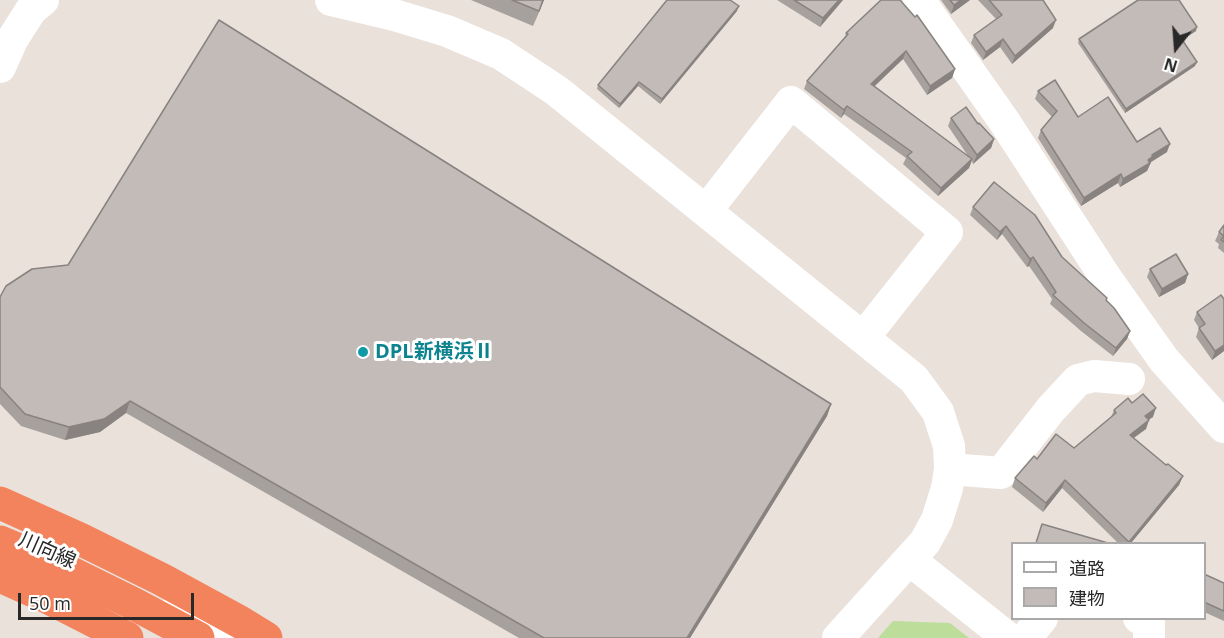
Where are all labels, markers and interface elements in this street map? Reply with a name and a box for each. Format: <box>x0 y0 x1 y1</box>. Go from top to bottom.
north arrow <box>1146 18 1206 78</box>
text: N <box>1161 53 1180 78</box>
place label: DPL新横浜Ⅱ <box>375 340 494 364</box>
marker: DPL新横浜Ⅱ <box>356 345 370 359</box>
street label: 川向線 <box>15 528 79 574</box>
legend <box>1011 542 1206 620</box>
text: 道路 <box>1069 556 1105 580</box>
scale bar <box>21 581 196 619</box>
text: 建物 <box>1069 586 1105 610</box>
text: 50 m <box>29 591 71 615</box>

